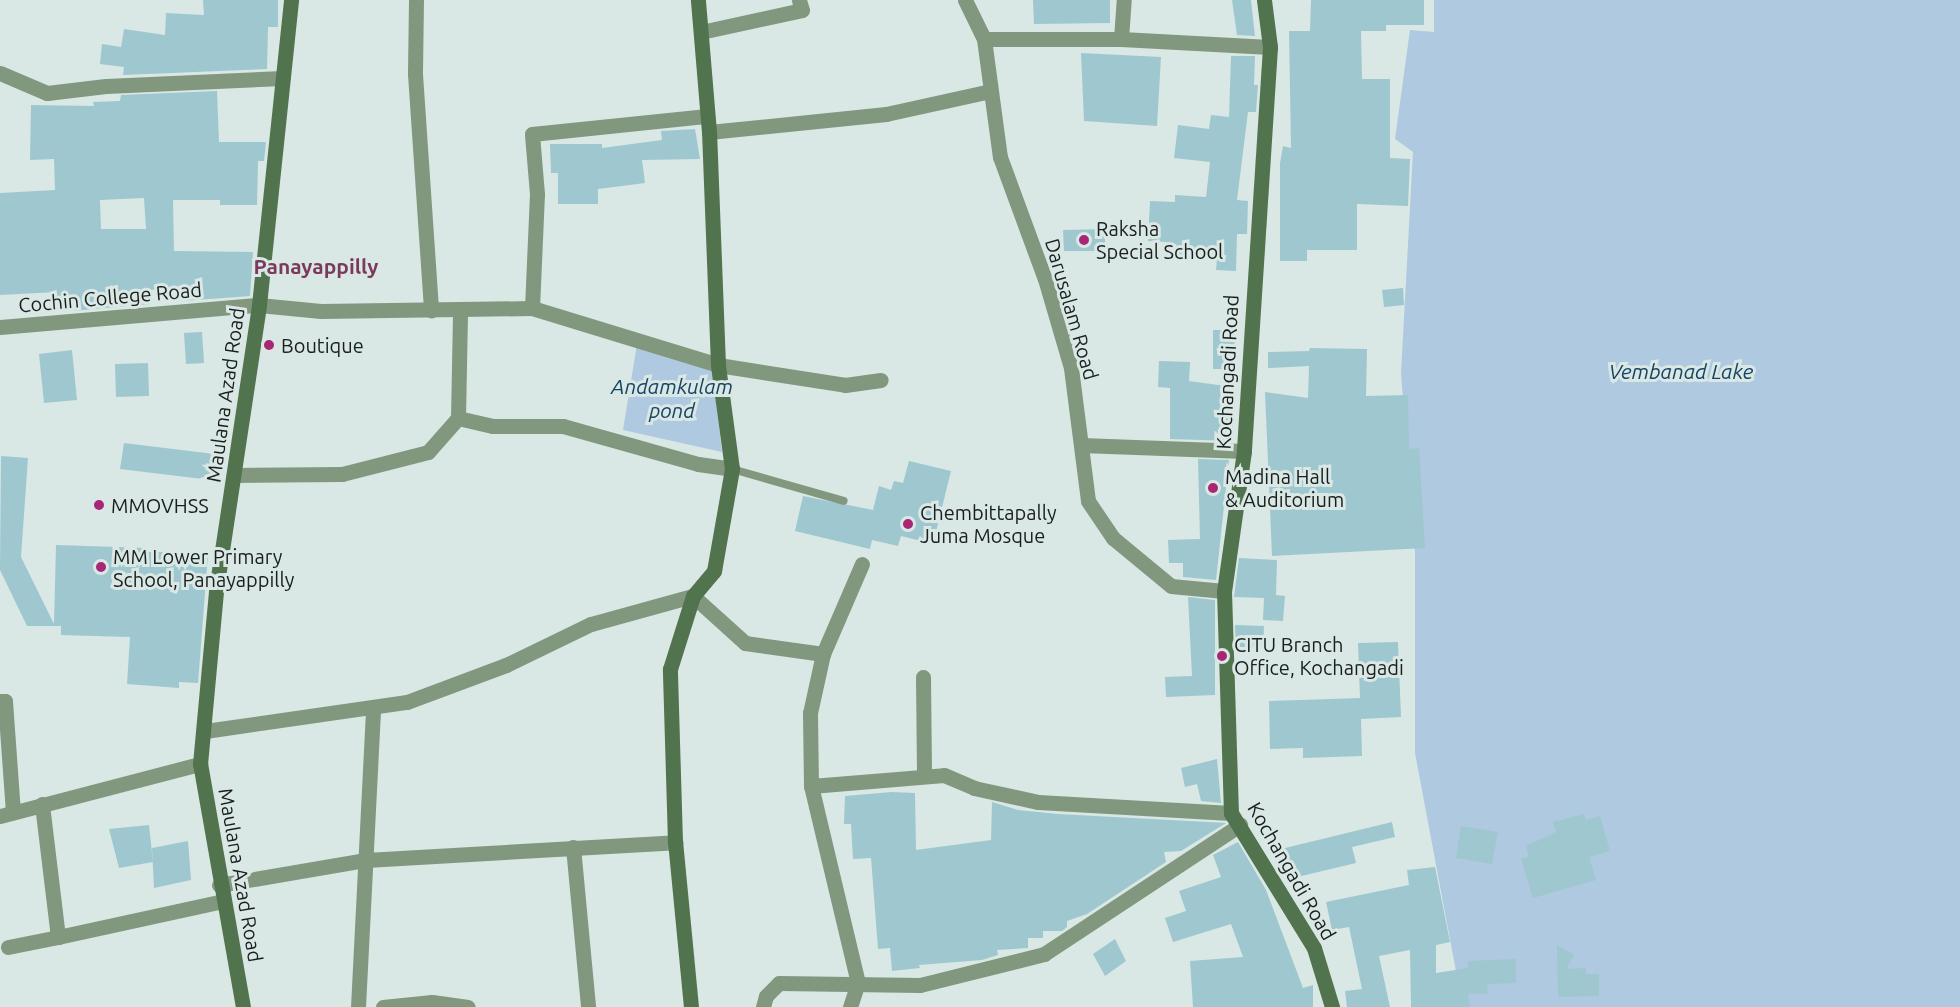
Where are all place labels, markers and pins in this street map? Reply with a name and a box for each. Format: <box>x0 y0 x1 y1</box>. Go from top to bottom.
place label: Raksha Special School <box>1096 216 1223 263</box>
marker: Raksha Special School <box>1077 233 1091 247</box>
place label: Boutique <box>281 333 364 357</box>
marker: Boutique <box>262 338 276 352</box>
place label: Madina Hall & Auditorium <box>1225 464 1344 511</box>
marker: Madina Hall & Auditorium <box>1206 481 1220 495</box>
place label: MMOVHSS <box>111 493 209 517</box>
marker: MMOVHSS <box>92 498 106 512</box>
place label: Chembittapally Juma Mosque <box>920 500 1057 547</box>
marker: Chembittapally Juma Mosque <box>901 517 915 531</box>
place label: MM Lower Primary School, Panayappilly <box>113 544 294 591</box>
marker: MM Lower Primary School, Panayappilly <box>94 560 108 574</box>
place label: CITU Branch Office, Kochangadi <box>1234 632 1404 679</box>
marker: CITU Branch Office, Kochangadi <box>1215 649 1229 663</box>

